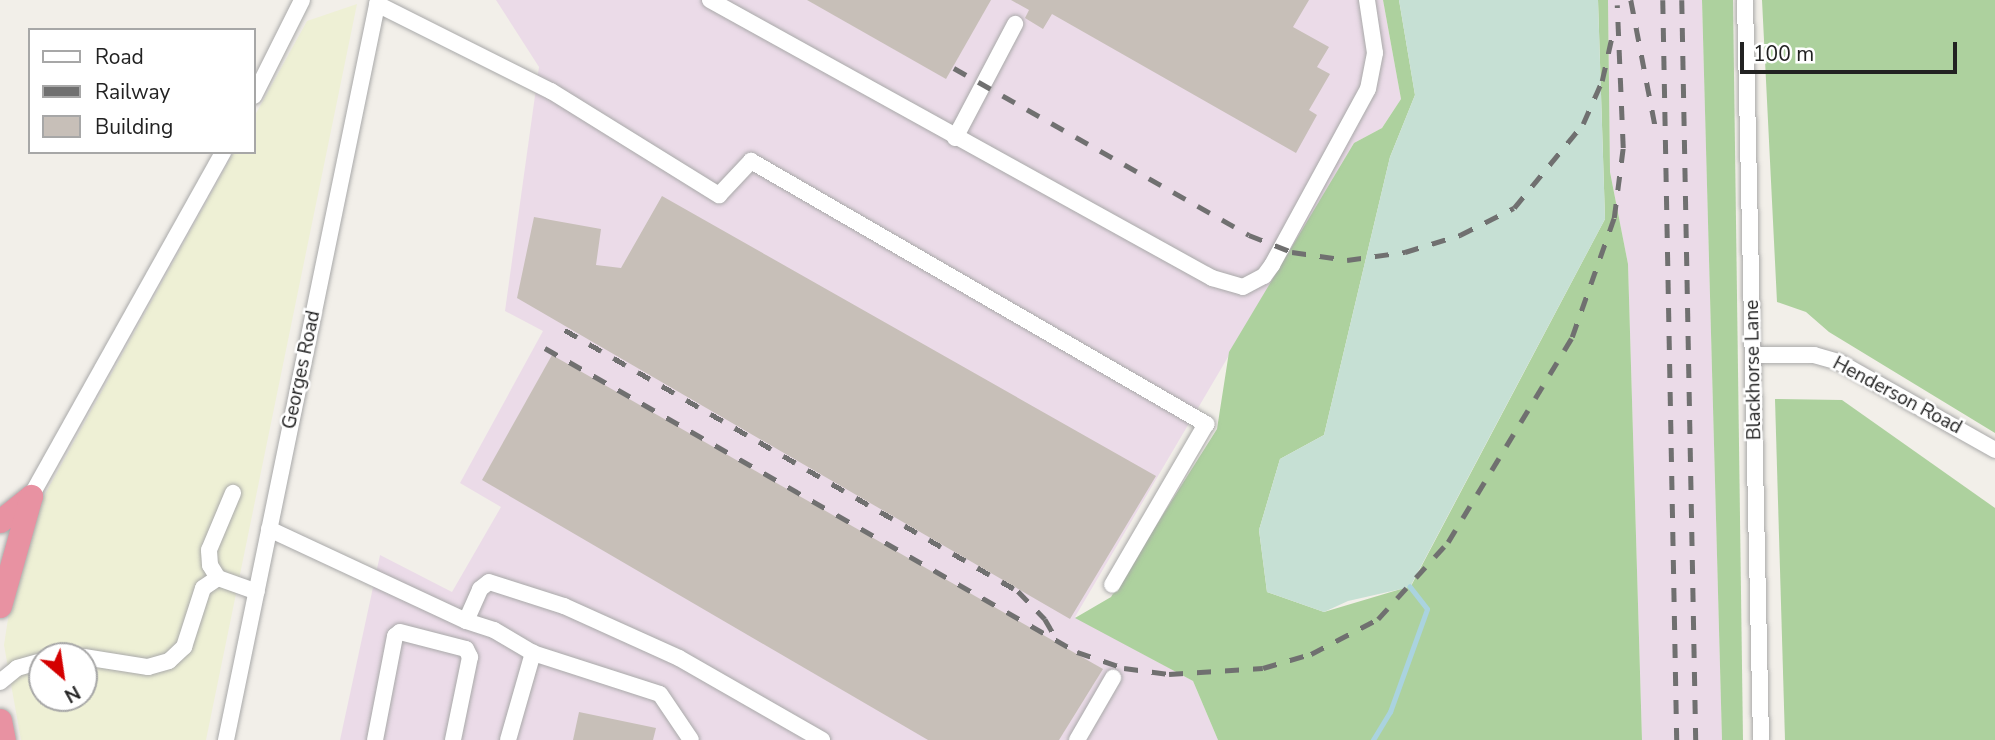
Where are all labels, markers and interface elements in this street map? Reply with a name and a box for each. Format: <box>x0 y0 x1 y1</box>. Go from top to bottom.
legend <box>28 28 256 154</box>
scale bar <box>1743 28 1960 72</box>
text: 100 m <box>1753 40 1814 68</box>
text: Road <box>95 43 144 71</box>
text: Railway <box>95 78 170 106</box>
text: Building <box>95 113 173 141</box>
street label: Blackhorse Lane <box>1741 300 1767 440</box>
street label: Georges Road <box>278 309 326 431</box>
street label: Henderson Road <box>1829 352 1965 440</box>
north arrow <box>28 642 98 712</box>
text: N <box>60 679 85 708</box>

